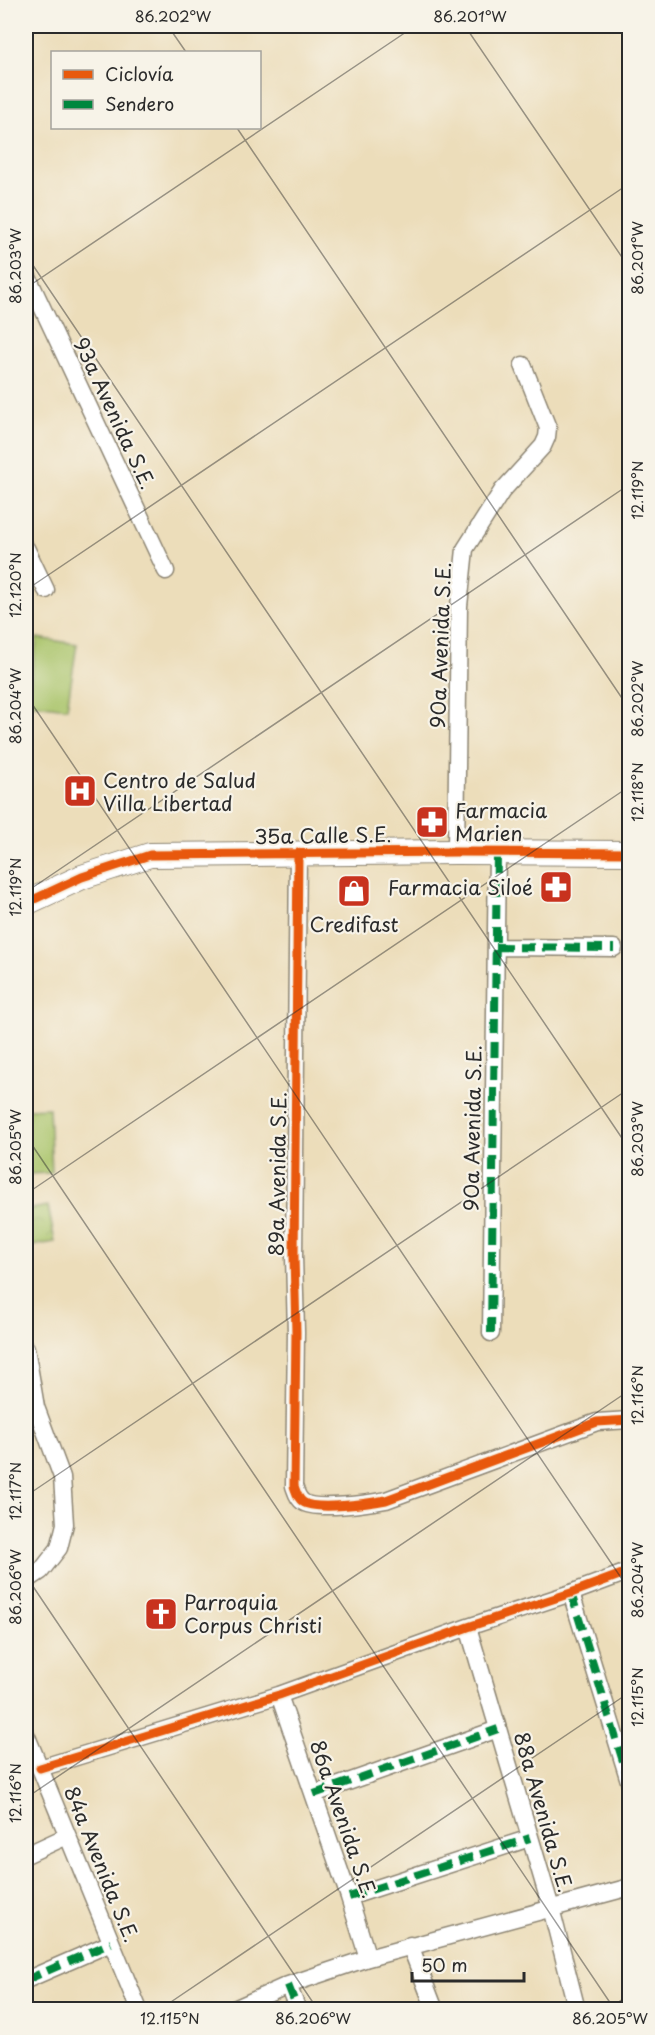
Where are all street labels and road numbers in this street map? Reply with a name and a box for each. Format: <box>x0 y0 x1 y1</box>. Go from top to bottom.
street label: 93a Avenida S.E. <box>67 332 163 494</box>
street label: 90a Avenida S.E. <box>422 561 458 729</box>
street label: 35a Calle S.E. <box>254 819 392 851</box>
street label: 90a Avenida S.E. <box>456 1045 488 1211</box>
street label: 89a Avenida S.E. <box>261 1091 293 1257</box>
street label: 88a Avenida S.E. <box>507 1728 581 1896</box>
street label: 86a Avenida S.E. <box>303 1736 385 1902</box>
street label: 84a Avenida S.E. <box>57 1781 147 1947</box>

